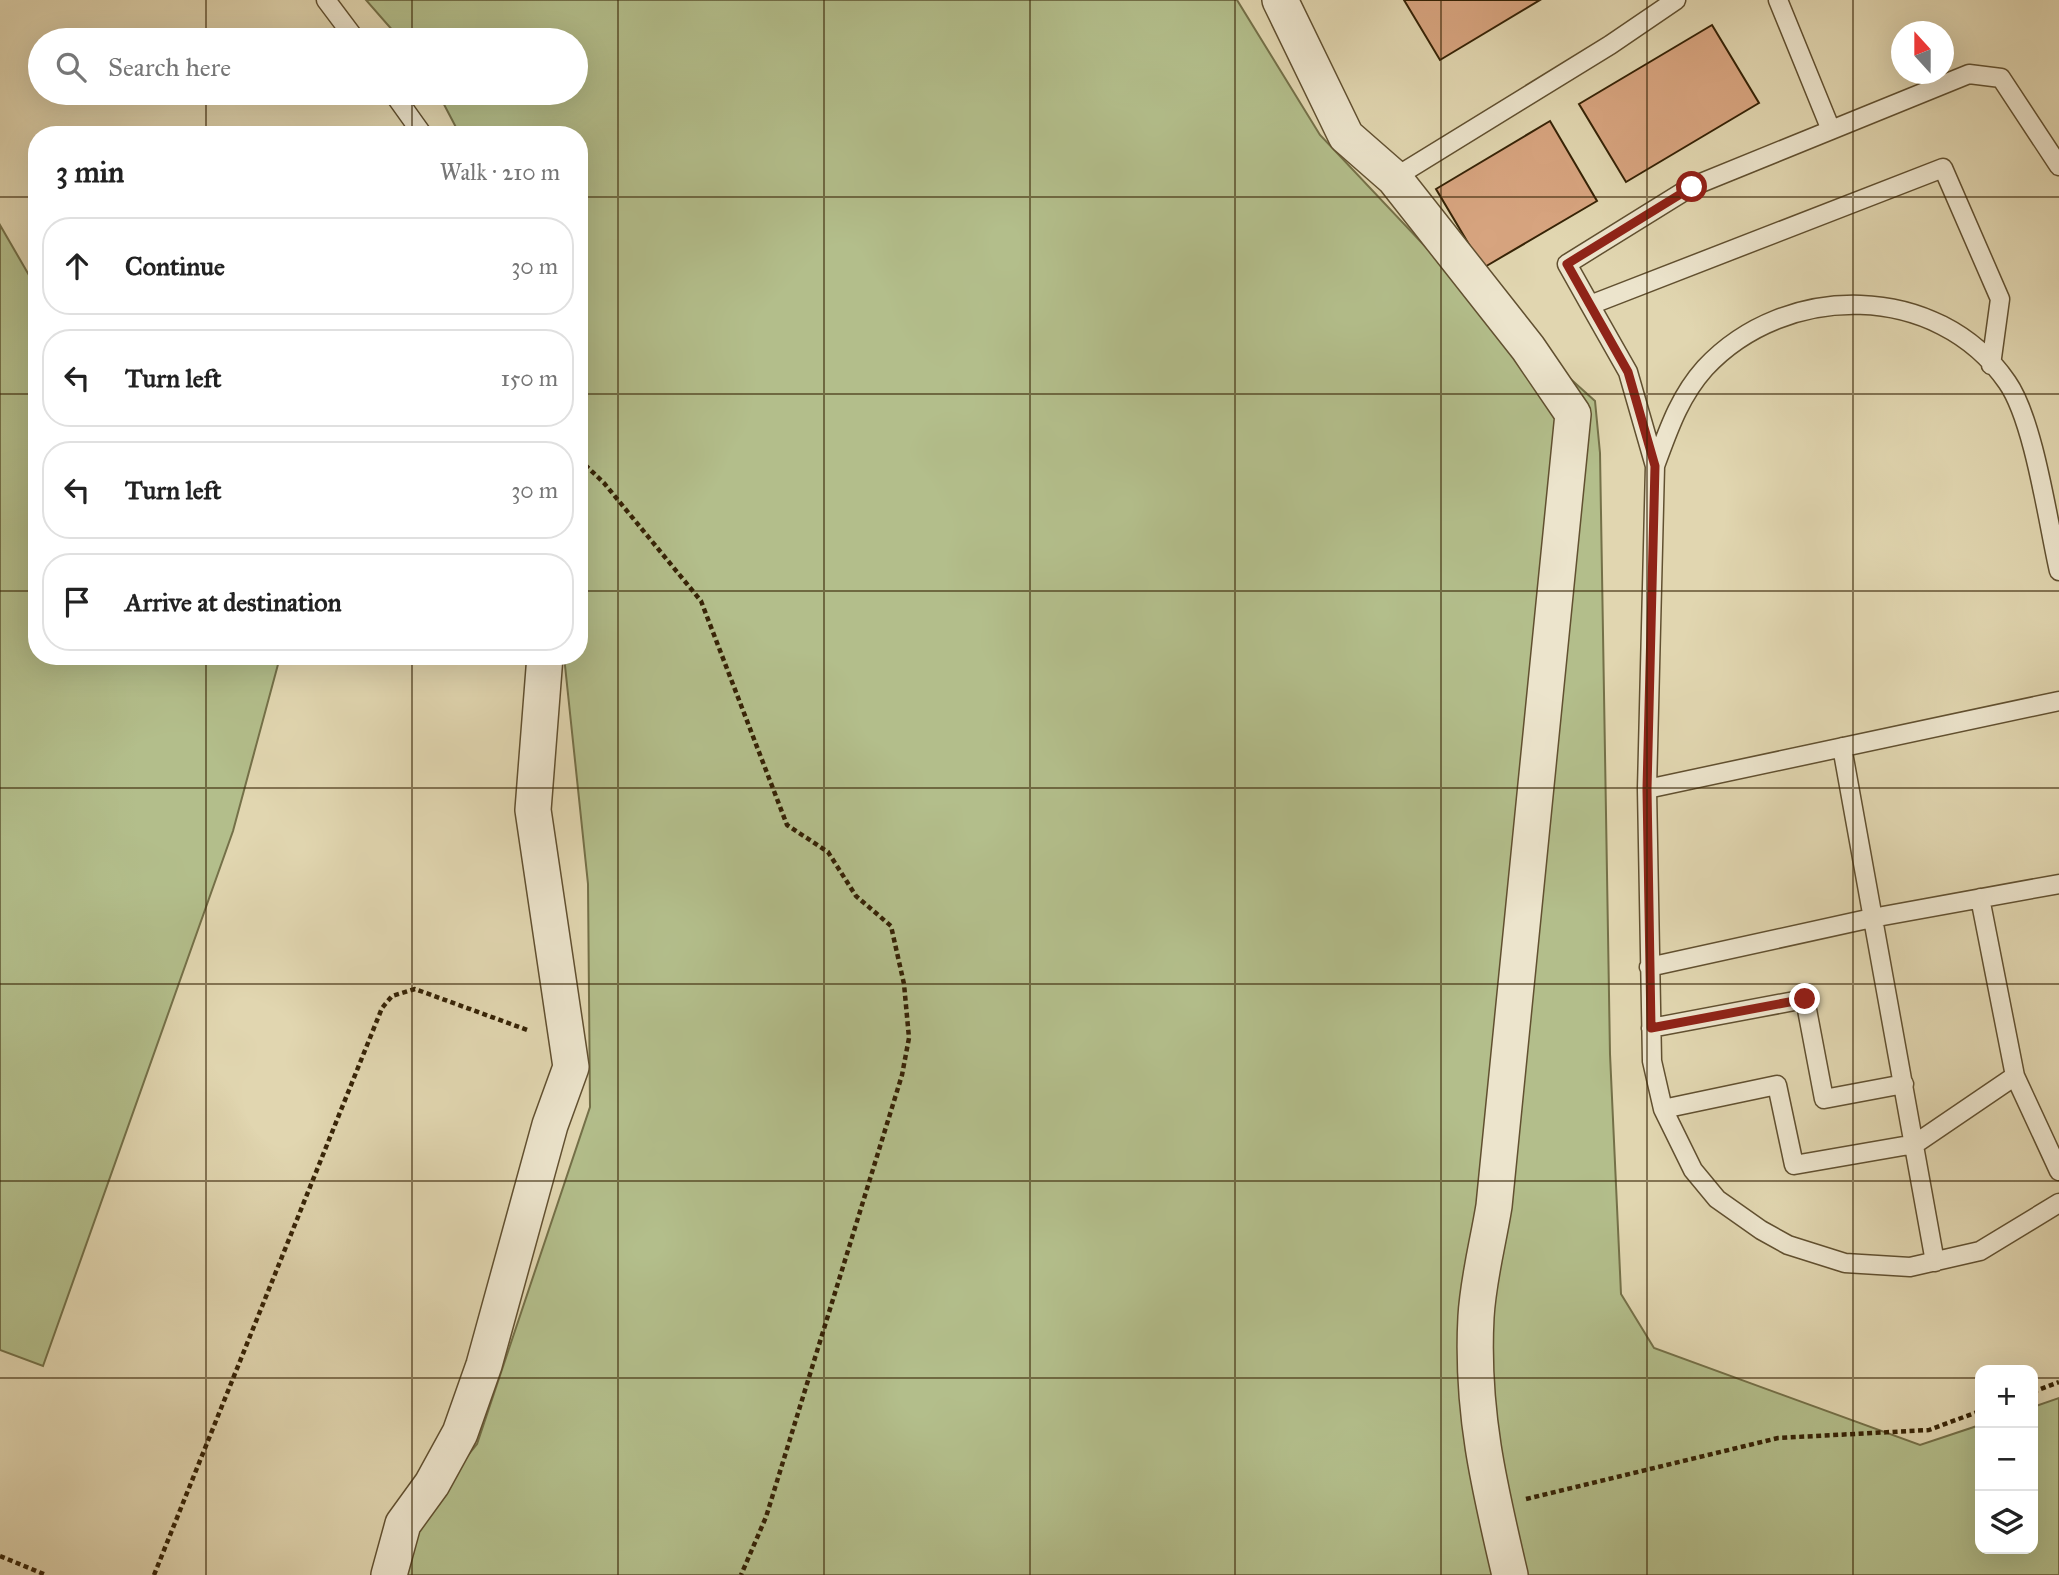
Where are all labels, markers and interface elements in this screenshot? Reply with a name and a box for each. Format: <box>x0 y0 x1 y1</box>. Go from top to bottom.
north arrow <box>1891 21 1954 84</box>
search box <box>28 28 588 105</box>
icon: search <box>52 48 90 86</box>
text: Search here <box>108 51 231 83</box>
text: 3 min <box>56 154 124 190</box>
text: Walk · 210 m <box>440 158 560 186</box>
route start <box>1676 171 1707 202</box>
icon: ahead <box>58 247 96 285</box>
text: Continue <box>125 250 225 282</box>
text: 30 m <box>511 252 558 280</box>
icon: left <box>58 359 96 397</box>
text: Turn left <box>125 362 221 394</box>
text: 150 m <box>501 364 558 392</box>
icon: left <box>58 471 96 509</box>
text: Turn left <box>125 474 221 506</box>
text: 30 m <box>511 476 558 504</box>
icon: arrive <box>58 583 96 621</box>
text: Arrive at destination <box>125 586 342 618</box>
route end <box>1789 983 1820 1014</box>
map controls <box>1975 1365 2038 1554</box>
button: + <box>1975 1365 2038 1428</box>
button: − <box>1975 1428 2038 1491</box>
button: layers <box>1975 1491 2038 1554</box>

